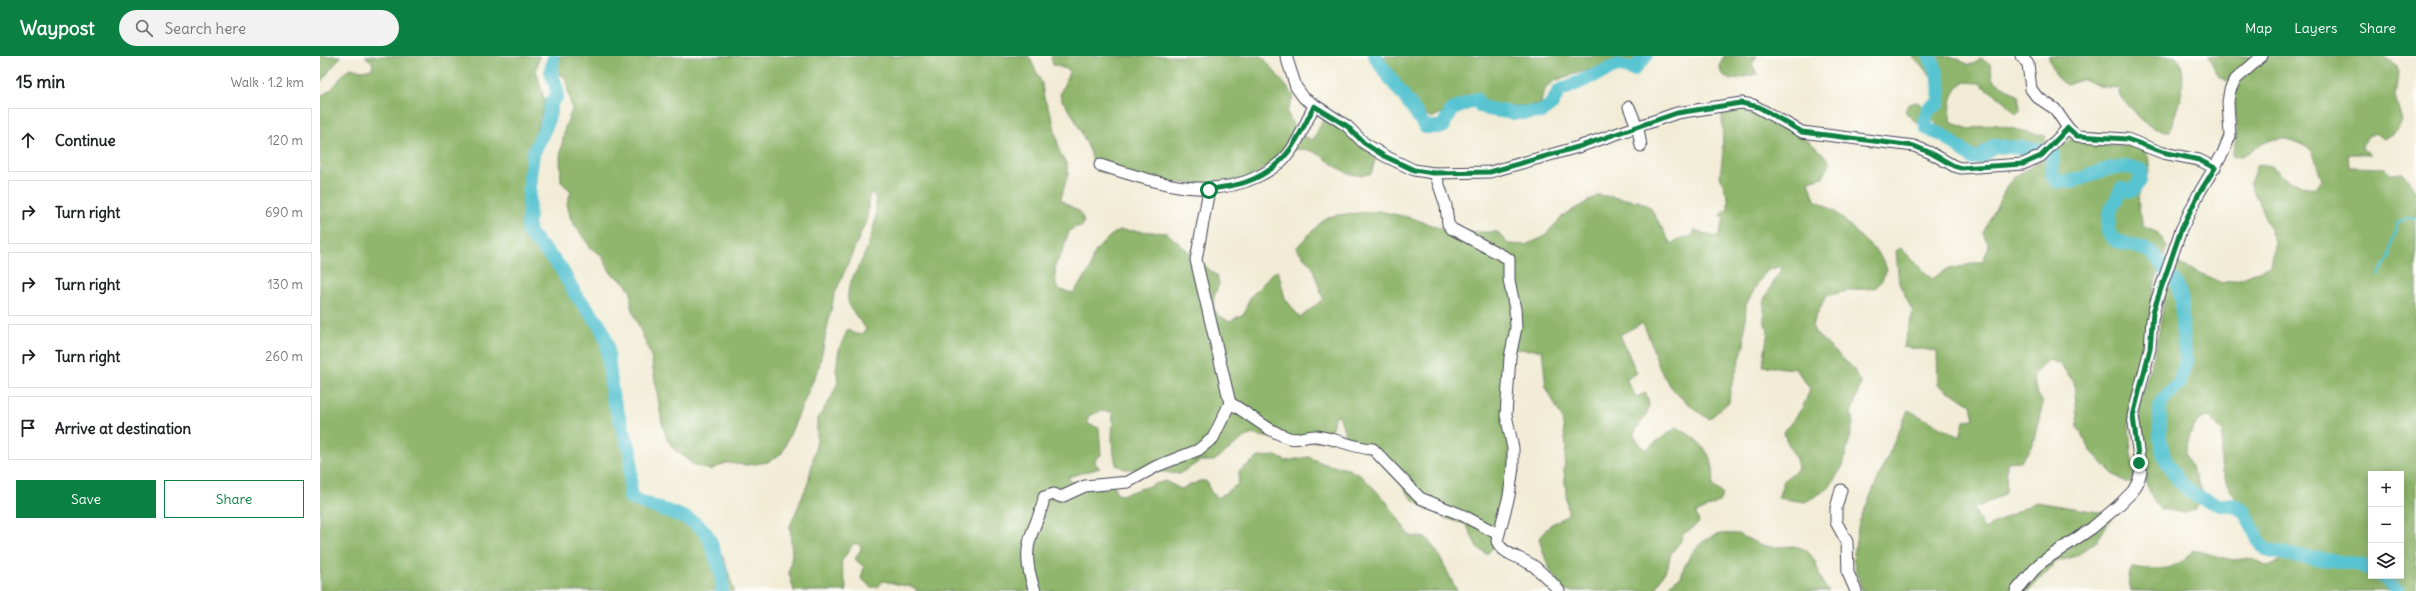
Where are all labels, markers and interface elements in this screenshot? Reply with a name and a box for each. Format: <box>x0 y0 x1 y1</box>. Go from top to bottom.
search box <box>119 10 399 46</box>
text: Waypost <box>20 16 95 40</box>
icon: search <box>133 17 155 39</box>
text: Search here <box>165 19 246 38</box>
text: Map <box>2245 19 2272 37</box>
text: Layers <box>2294 19 2337 37</box>
text: Share <box>2359 19 2396 37</box>
text: 15 min <box>16 71 65 93</box>
text: Walk · 1.2 km <box>230 74 304 91</box>
icon: ahead <box>17 129 39 151</box>
text: Continue <box>55 131 116 150</box>
text: 120 m <box>268 132 303 149</box>
route start <box>1200 181 1218 199</box>
icon: right <box>17 201 39 223</box>
text: Turn right <box>55 203 120 222</box>
text: 690 m <box>265 204 303 221</box>
icon: right <box>17 273 39 295</box>
text: Turn right <box>55 275 120 294</box>
text: 130 m <box>267 276 303 293</box>
icon: right <box>17 345 39 367</box>
text: Turn right <box>55 347 120 366</box>
text: 260 m <box>265 348 303 365</box>
icon: arrive <box>17 417 39 439</box>
text: Arrive at destination <box>55 419 191 438</box>
route end <box>2130 454 2148 472</box>
map controls <box>2368 471 2404 579</box>
button: + <box>2368 471 2404 507</box>
button: Save <box>16 480 156 518</box>
button: Share <box>164 480 304 518</box>
button: − <box>2368 507 2404 543</box>
button: layers <box>2368 543 2404 579</box>

